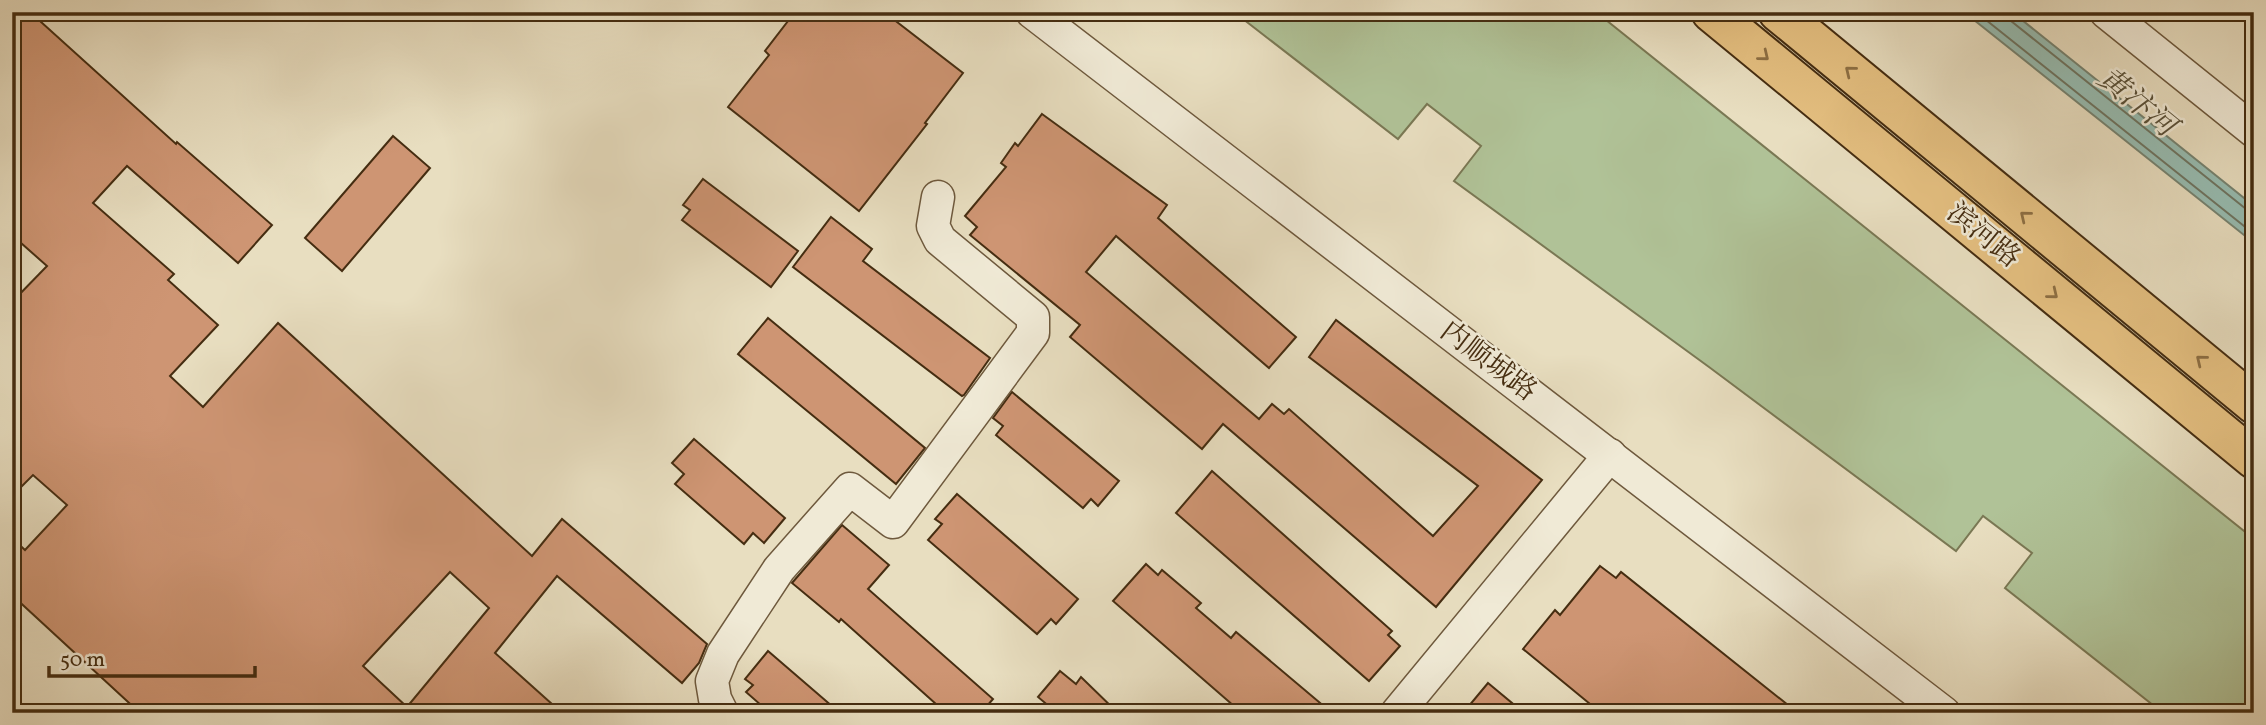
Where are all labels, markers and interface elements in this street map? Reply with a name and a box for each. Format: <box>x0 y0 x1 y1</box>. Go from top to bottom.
one-way arrow <box>1756 47 1768 60</box>
water label: 黄汴河 <box>2088 58 2188 151</box>
one-way arrow <box>1845 67 1858 79</box>
street label: 滨河路 <box>1938 194 2028 278</box>
one-way arrow <box>2021 211 2033 224</box>
one-way arrow <box>2045 285 2058 298</box>
street label: 内顺城路 <box>1432 313 1544 411</box>
one-way arrow <box>2197 356 2210 368</box>
scale bar <box>49 634 256 678</box>
text: 50 m <box>60 646 105 675</box>

